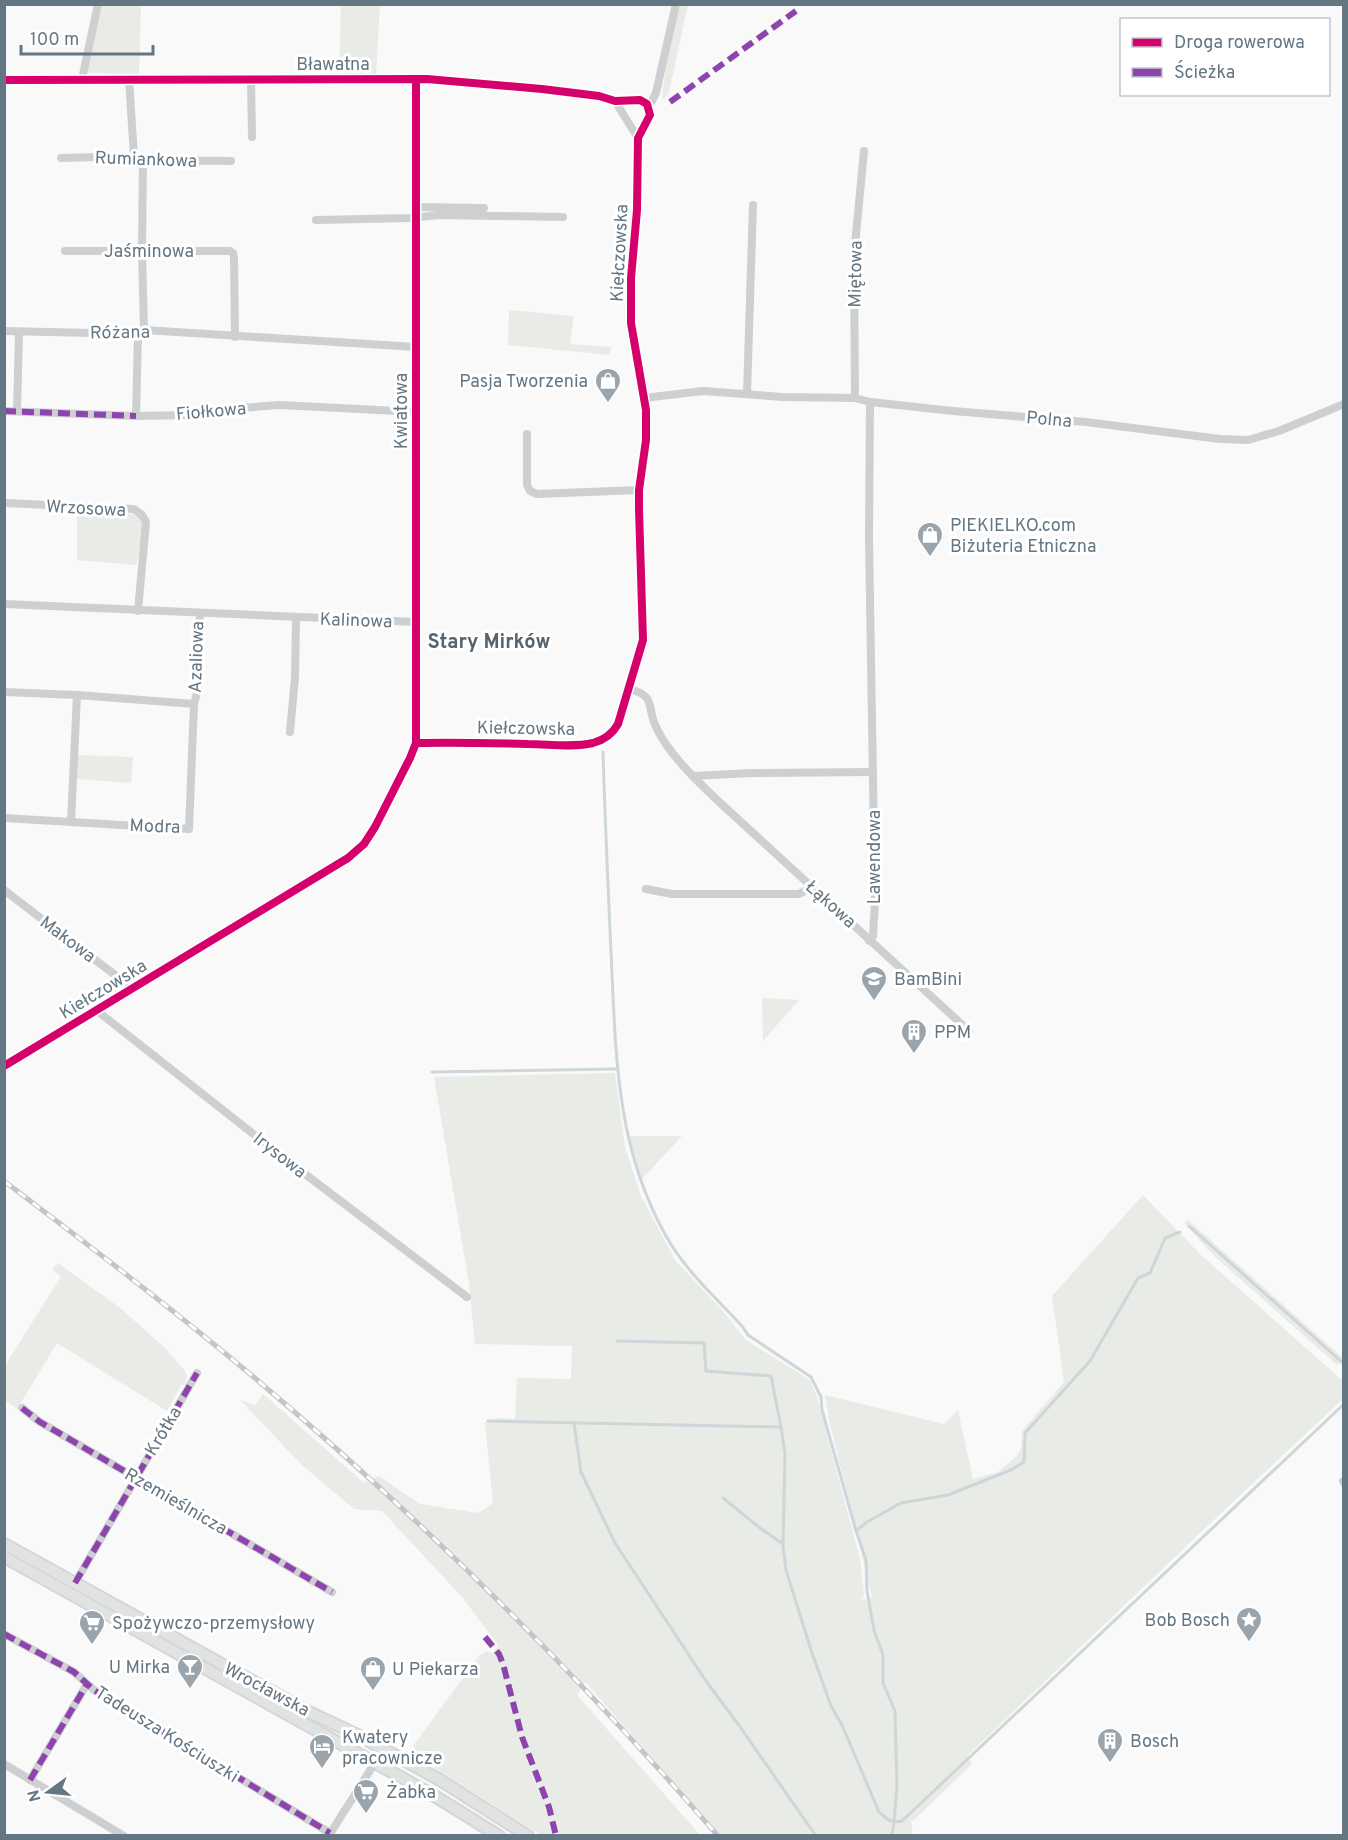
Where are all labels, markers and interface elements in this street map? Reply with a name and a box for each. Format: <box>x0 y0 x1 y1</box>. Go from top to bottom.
scale bar <box>21 18 153 56</box>
legend <box>1120 18 1330 96</box>
text: 100 m <box>30 29 79 52</box>
text: Droga rowerowa <box>1174 32 1305 55</box>
street label: Bławatna <box>296 54 370 77</box>
text: Ścieżka <box>1174 60 1235 85</box>
street label: Rumiankowa <box>94 147 198 174</box>
street label: Kiełczowska <box>606 203 635 303</box>
street label: Miętowa <box>844 240 869 308</box>
street label: Jaśminowa <box>104 241 194 264</box>
street label: Różana <box>90 321 150 346</box>
shop icon: Pasja Tworzenia <box>593 366 623 404</box>
place label: Pasja Tworzenia <box>459 371 588 394</box>
street label: Kwiatowa <box>391 373 414 449</box>
street label: Fiołkowa <box>175 398 247 427</box>
street label: Polna <box>1025 407 1073 434</box>
street label: Wrzosowa <box>45 496 126 523</box>
place label: PIEKIELKO.com Biżuteria Etniczna <box>950 515 1096 559</box>
shop icon: PIEKIELKO.com Biżuteria Etniczna <box>915 520 945 558</box>
street label: Kalinowa <box>319 609 393 634</box>
street label: Azaliowa <box>185 621 210 693</box>
district label: Stary Mirków <box>427 630 551 656</box>
street label: Kiełczowska <box>477 717 575 742</box>
street label: Lawendowa <box>864 810 887 904</box>
street label: Modra <box>129 815 181 840</box>
street label: Łąkowa <box>800 876 860 934</box>
street label: Makowa <box>34 912 100 969</box>
street label: Kiełczowska <box>56 955 152 1025</box>
school or university icon: BamBini <box>859 964 889 1002</box>
place label: BamBini <box>894 969 962 992</box>
building icon: PPM <box>899 1017 929 1055</box>
place label: PPM <box>934 1022 971 1045</box>
street label: Irysowa <box>248 1128 310 1184</box>
street label: Krótka <box>141 1403 188 1461</box>
street label: Rzemieślnicza <box>120 1464 231 1541</box>
place icon: Bob Bosch <box>1234 1605 1264 1643</box>
supermarket icon: Spożywczo-przemysłowy <box>77 1608 107 1646</box>
place label: Bob Bosch <box>1144 1610 1230 1633</box>
place label: Spożywczo-przemysłowy <box>112 1613 315 1636</box>
bar icon: U Mirka <box>175 1652 205 1690</box>
shop icon: U Piekarza <box>358 1654 388 1692</box>
place label: U Mirka <box>109 1657 170 1680</box>
street label: Wrocławska <box>219 1658 313 1723</box>
place label: U Piekarza <box>392 1659 478 1682</box>
street label: Tadeusza Kościuszki <box>90 1682 242 1789</box>
building icon: Bosch <box>1095 1726 1125 1764</box>
place label: Kwatery pracownicze <box>342 1727 442 1771</box>
place label: Bosch <box>1130 1731 1179 1754</box>
hotel icon: Kwatery pracownicze <box>307 1732 337 1770</box>
north arrow <box>18 1762 78 1822</box>
supermarket icon: Żabka <box>351 1777 381 1815</box>
place label: Żabka <box>386 1780 436 1805</box>
text: N <box>24 1787 47 1804</box>

